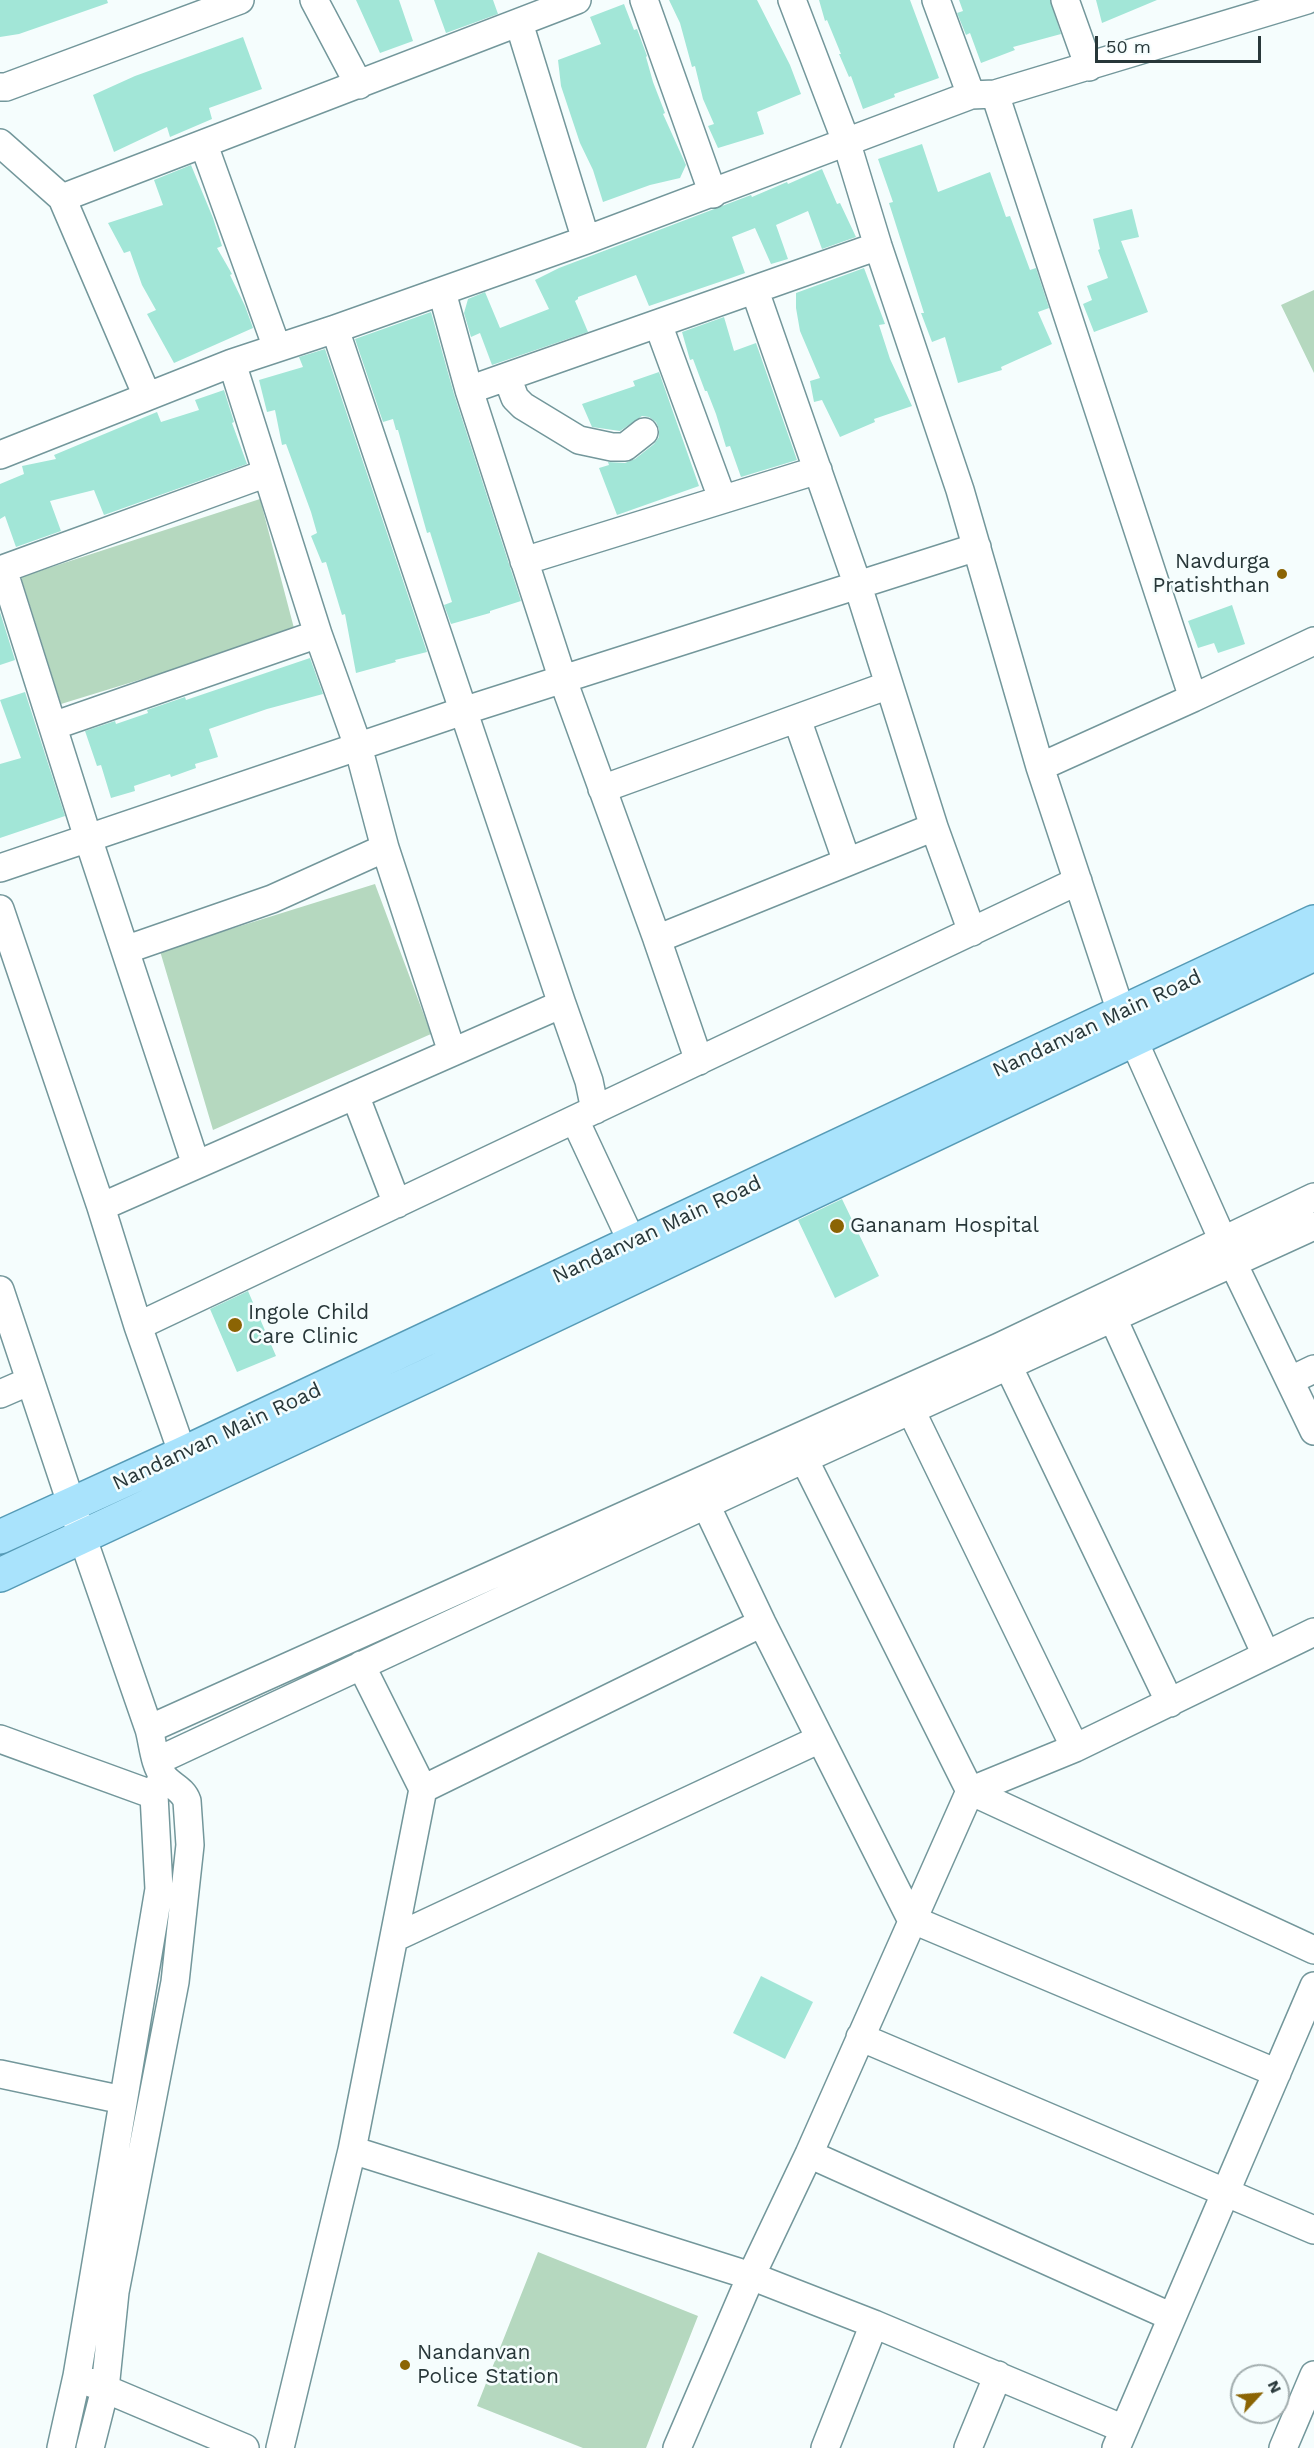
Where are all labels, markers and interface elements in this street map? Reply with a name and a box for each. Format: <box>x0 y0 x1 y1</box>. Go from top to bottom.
scale bar <box>1098 24 1264 62</box>
text: 50 m <box>1106 36 1151 57</box>
place label: Navdurga Pratishthan <box>1152 549 1270 599</box>
marker: Navdurga Pratishthan <box>1275 567 1289 581</box>
street label: Nandanvan Main Road <box>989 965 1205 1083</box>
street label: Nandanvan Main Road <box>549 1171 765 1289</box>
place label: Gananam Hospital <box>850 1213 1039 1239</box>
marker: Gananam Hospital <box>828 1217 846 1235</box>
place label: Ingole Child Care Clinic <box>248 1300 369 1350</box>
marker: Ingole Child Care Clinic <box>226 1316 244 1334</box>
street label: Nandanvan Main Road <box>109 1378 325 1496</box>
place label: Nandanvan Police Station <box>417 2340 559 2390</box>
marker: Nandanvan Police Station <box>398 2358 412 2372</box>
north arrow <box>1230 2364 1290 2424</box>
text: N <box>1264 2377 1286 2396</box>

